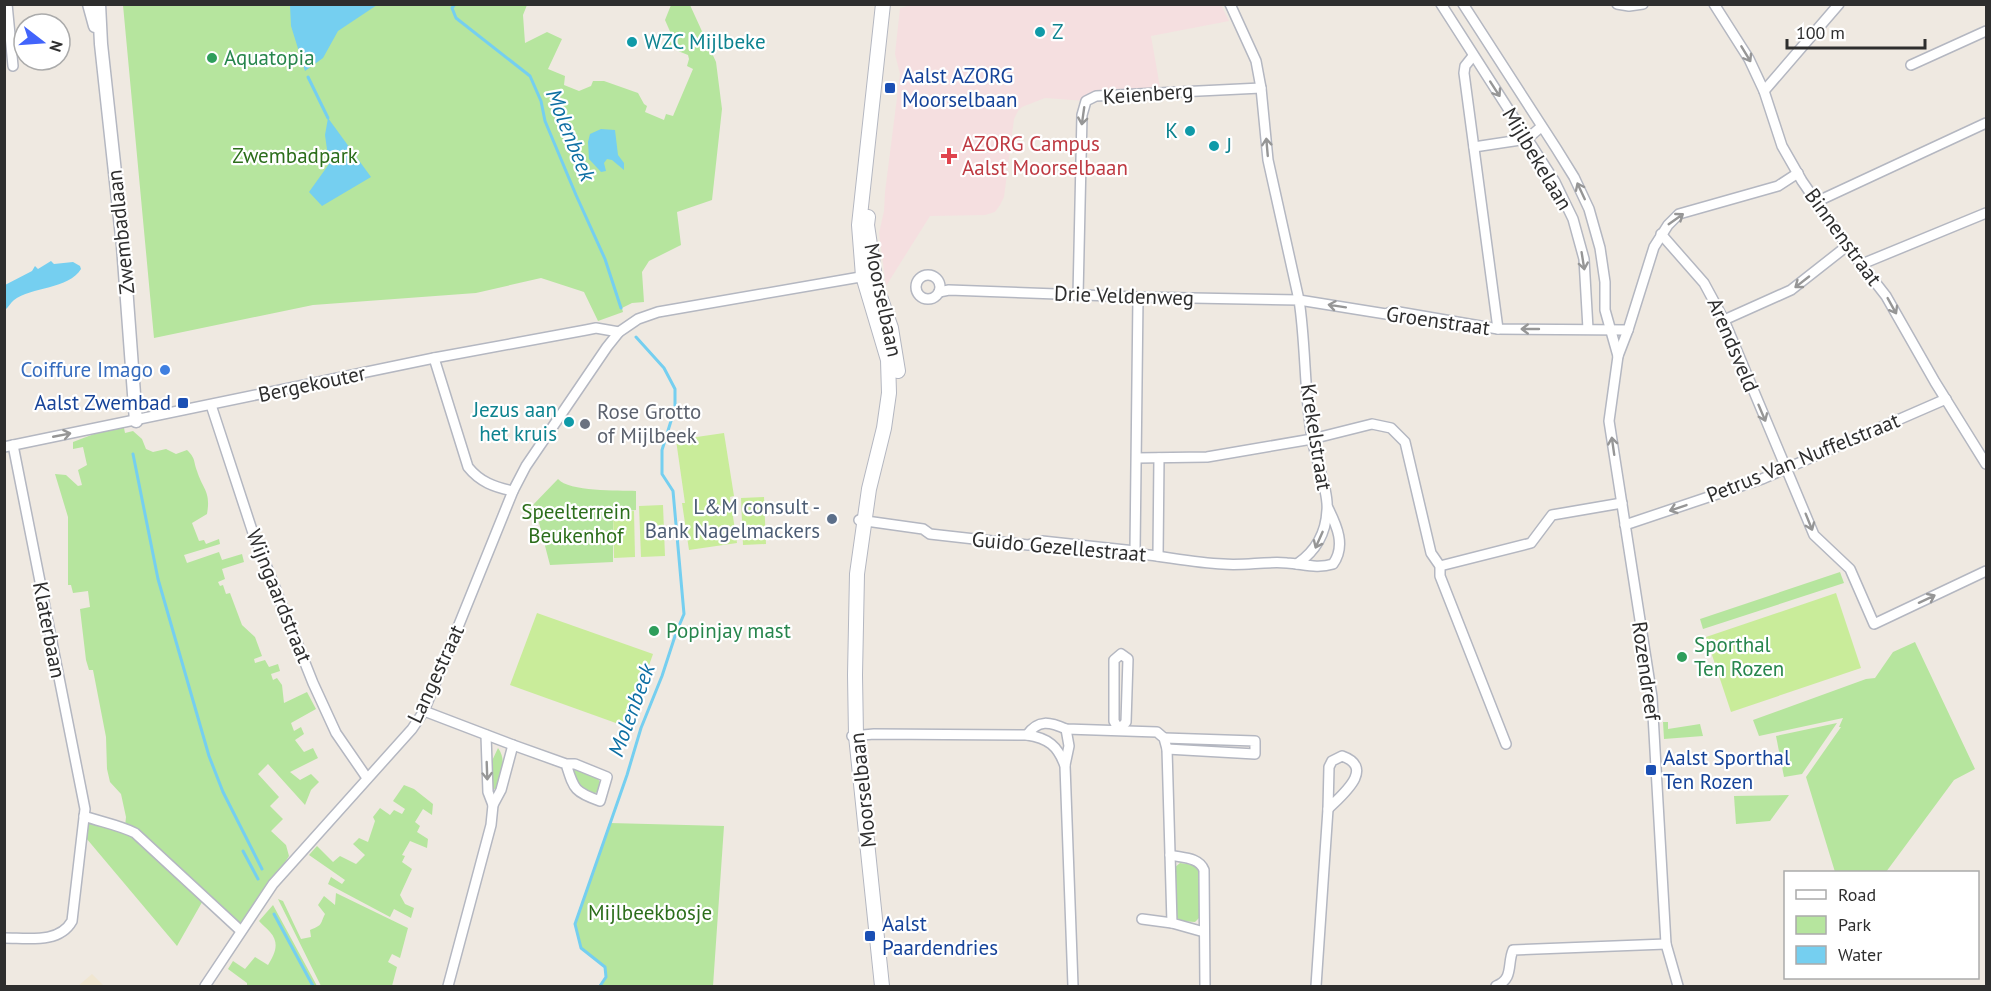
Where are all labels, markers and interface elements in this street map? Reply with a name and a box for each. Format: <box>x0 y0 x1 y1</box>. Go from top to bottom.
north arrow <box>12 12 72 72</box>
scale bar <box>1787 12 1925 50</box>
place label: Z <box>1052 18 1063 45</box>
text: 100 m <box>1796 21 1845 44</box>
marker: Z <box>1033 25 1047 39</box>
place label: WZC Mijlbeke <box>644 28 766 55</box>
marker: WZC Mijlbeke <box>625 35 639 49</box>
text: N <box>45 38 67 54</box>
place label: Aquatopia <box>224 44 315 71</box>
one-way arrow <box>1740 45 1752 62</box>
marker: Aquatopia <box>205 51 219 65</box>
place label: Aalst AZORG Moorselbaan <box>902 62 1018 113</box>
street label: Keienberg <box>1102 77 1194 110</box>
one-way arrow <box>1489 80 1501 97</box>
marker: Aalst AZORG Moorselbaan <box>883 81 897 95</box>
water label: Molenbeek <box>540 85 603 186</box>
street label: Mijlbekelaan <box>1496 103 1579 215</box>
one-way arrow <box>1077 106 1088 125</box>
place label: K <box>1165 117 1178 144</box>
marker: K <box>1183 124 1197 138</box>
place label: AZORG Campus Aalst Moorselbaan <box>962 130 1128 181</box>
place label: J <box>1225 132 1232 159</box>
one-way arrow <box>1261 138 1272 158</box>
marker: J <box>1207 139 1221 153</box>
park label: Zwembadpark <box>232 142 358 169</box>
marker: AZORG Campus Aalst Moorselbaan <box>940 147 958 165</box>
street label: Zwembadlaan <box>101 168 140 296</box>
one-way arrow <box>1574 182 1586 200</box>
street label: Binnenstraat <box>1799 183 1888 291</box>
one-way arrow <box>1668 213 1684 225</box>
street label: Moorselbaan <box>858 241 909 359</box>
one-way arrow <box>1578 250 1589 270</box>
one-way arrow <box>1794 276 1810 289</box>
street label: Drie Veldenweg <box>1054 280 1194 311</box>
street label: Arendsveld <box>1702 294 1765 396</box>
one-way arrow <box>1886 297 1898 314</box>
one-way arrow <box>1328 300 1347 311</box>
street label: Groenstraat <box>1384 300 1492 341</box>
one-way arrow <box>1520 323 1540 335</box>
place label: Coiffure Imago <box>21 356 153 383</box>
street label: Bergekouter <box>256 359 368 408</box>
marker: Coiffure Imago <box>158 363 172 377</box>
street label: Krekelstraat <box>1295 382 1338 492</box>
place label: Aalst Zwembad <box>34 389 171 416</box>
marker: Aalst Zwembad <box>176 396 190 410</box>
place label: Jezus aan het kruis <box>472 396 557 447</box>
place label: Rose Grotto of Mijlbeek <box>597 398 701 449</box>
one-way arrow <box>1757 403 1768 422</box>
street label: Petrus Van Nuffelstraat <box>1702 406 1903 509</box>
marker: Jezus aan het kruis <box>562 415 576 429</box>
marker: Rose Grotto of Mijlbeek <box>578 417 592 431</box>
one-way arrow <box>52 429 71 440</box>
one-way arrow <box>1607 436 1618 456</box>
place label: L&M consult - Bank Nagelmackers <box>645 493 820 544</box>
park label: Speelterrein Beukenhof <box>521 498 631 549</box>
one-way arrow <box>1669 503 1688 514</box>
marker: L&M consult - Bank Nagelmackers <box>825 512 839 526</box>
one-way arrow <box>1804 513 1815 531</box>
street label: Wijngaardstraat <box>240 525 319 667</box>
street label: Guido Gezellestraat <box>971 525 1147 568</box>
one-way arrow <box>1313 530 1324 548</box>
street label: Klaterbaan <box>27 579 72 680</box>
one-way arrow <box>1917 593 1935 604</box>
place label: Popinjay mast <box>666 617 791 644</box>
street label: Langestraat <box>401 620 470 727</box>
street label: Rozendreef <box>1626 620 1667 724</box>
marker: Popinjay mast <box>647 624 661 638</box>
place label: Sporthal Ten Rozen <box>1694 631 1784 682</box>
marker: Sporthal Ten Rozen <box>1675 650 1689 664</box>
water label: Molenbeek <box>601 659 661 760</box>
street label: Moorselbaan <box>843 731 882 849</box>
place label: Aalst Sporthal Ten Rozen <box>1663 744 1790 795</box>
one-way arrow <box>482 760 493 780</box>
marker: Aalst Sporthal Ten Rozen <box>1644 763 1658 777</box>
legend <box>1784 871 1979 979</box>
text: Road <box>1838 883 1876 906</box>
park label: Mijlbeekbosje <box>588 899 712 926</box>
place label: Aalst Paardendries <box>882 910 998 961</box>
text: Park <box>1838 913 1871 936</box>
marker: Aalst Paardendries <box>863 929 877 943</box>
text: Water <box>1838 943 1882 966</box>

